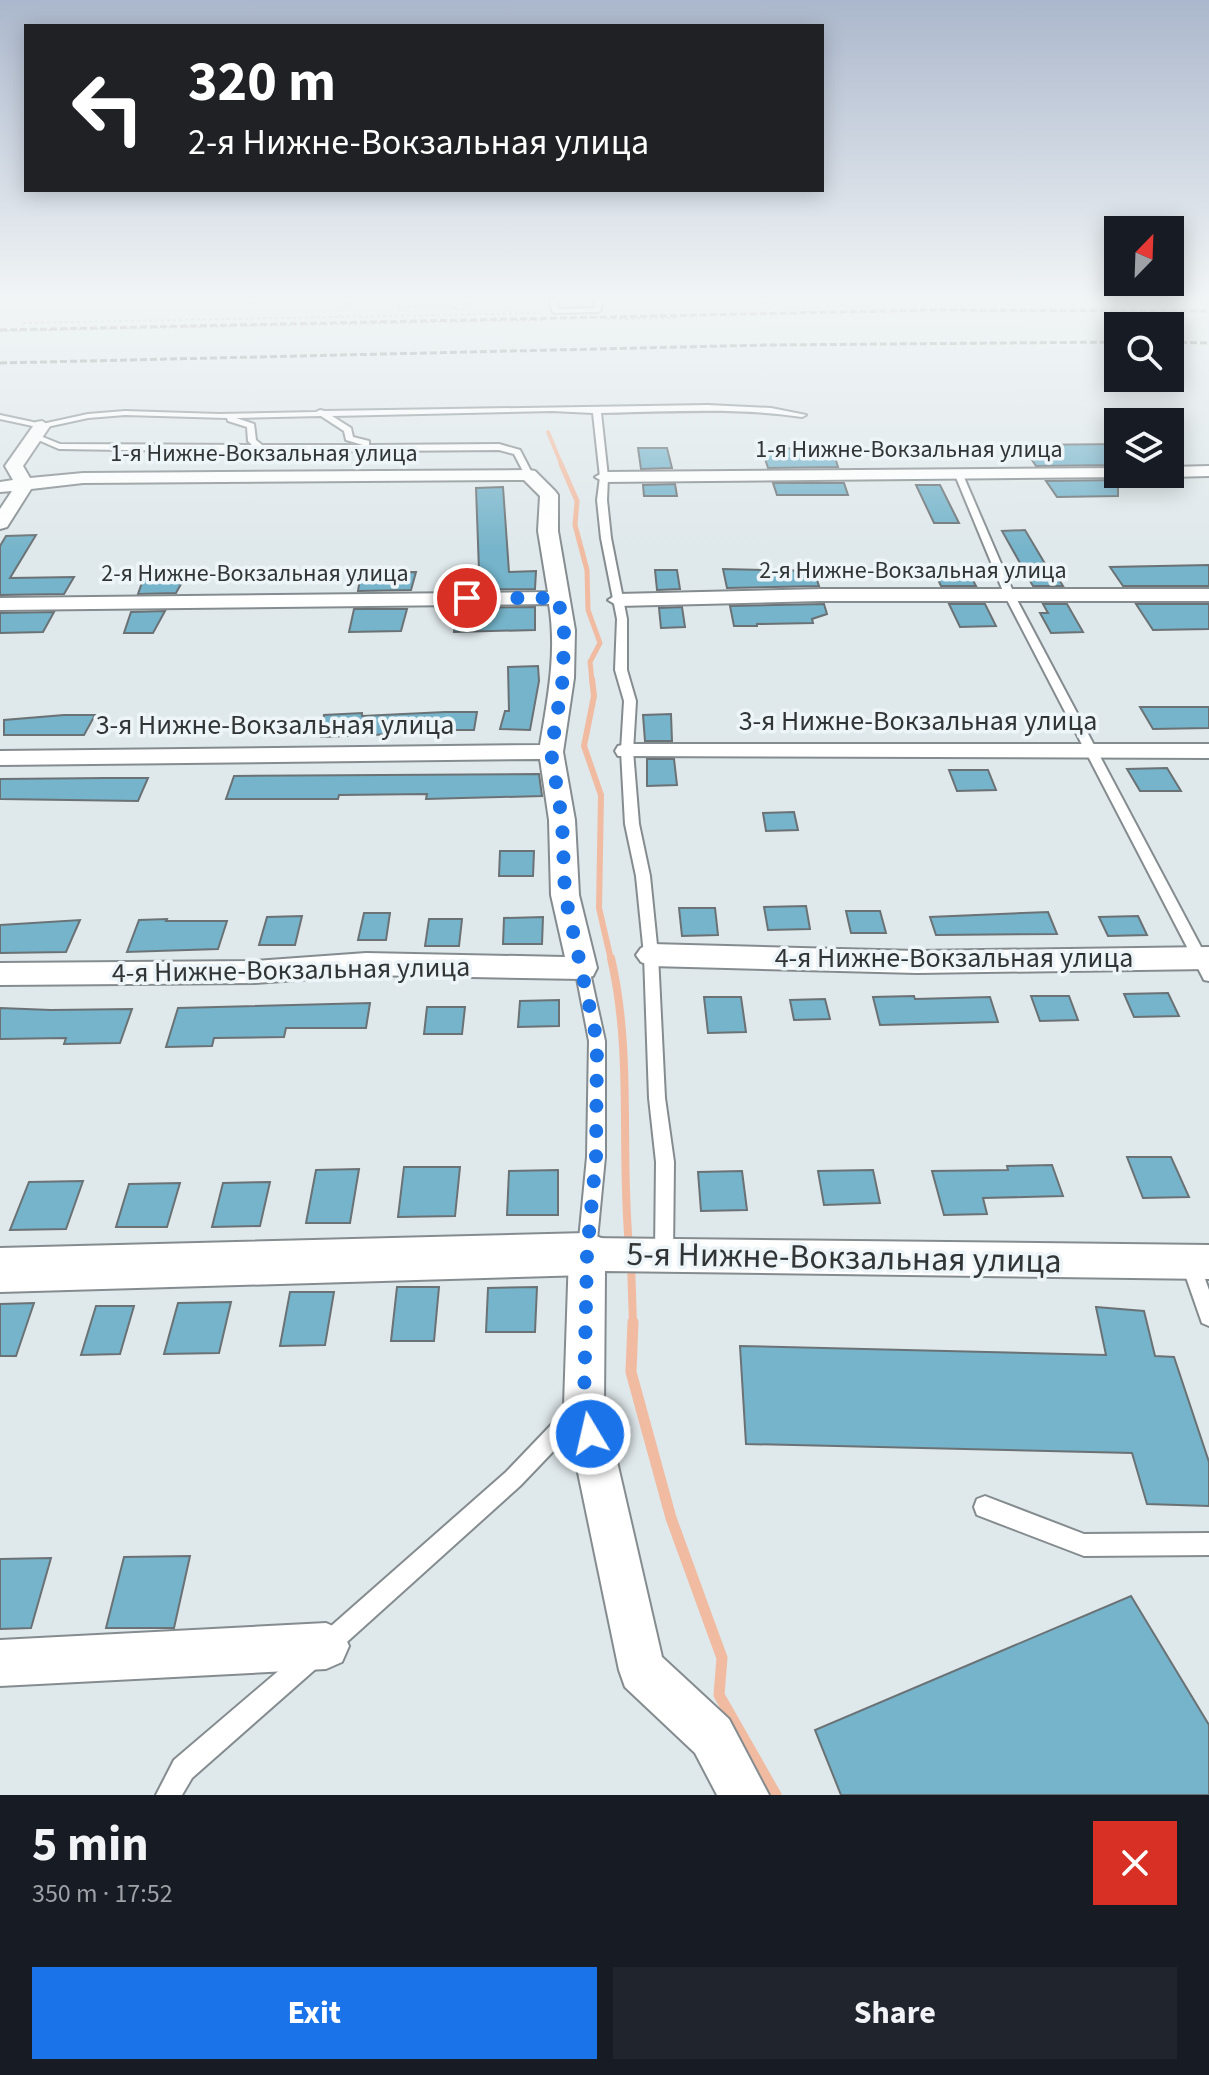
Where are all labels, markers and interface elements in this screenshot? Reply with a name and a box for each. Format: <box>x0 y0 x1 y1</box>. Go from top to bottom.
text: 320 m <box>188 43 336 122</box>
icon: left <box>56 56 160 160</box>
text: 2-я Нижне-Вокзальная улица <box>188 117 649 168</box>
north arrow <box>1104 216 1184 296</box>
map controls <box>1104 216 1184 488</box>
button: search <box>1104 312 1184 392</box>
button: layers <box>1104 408 1184 488</box>
street label: 1-я Нижне-Вокзальная улица <box>755 432 1063 467</box>
street label: 1-я Нижне-Вокзальная улица <box>110 436 418 471</box>
street label: 2-я Нижне-Вокзальная улица <box>759 553 1067 588</box>
street label: 2-я Нижне-Вокзальная улица <box>101 556 409 591</box>
pin <box>433 564 501 632</box>
icon: arrive <box>445 576 489 620</box>
street label: 3-я Нижне-Вокзальная улица <box>739 701 1097 741</box>
street label: 3-я Нижне-Вокзальная улица <box>96 705 454 745</box>
street label: 4-я Нижне-Вокзальная улица <box>775 938 1133 978</box>
street label: 4-я Нижне-Вокзальная улица <box>111 947 471 993</box>
street label: 5-я Нижне-Вокзальная улица <box>626 1230 1062 1286</box>
position arrow <box>548 1392 632 1476</box>
text: 5 min <box>32 1811 149 1879</box>
button: close <box>1093 1821 1177 1905</box>
text: 350 m · 17:52 <box>32 1875 173 1912</box>
button: Exit <box>32 1967 597 2059</box>
button: Share <box>613 1967 1177 2059</box>

